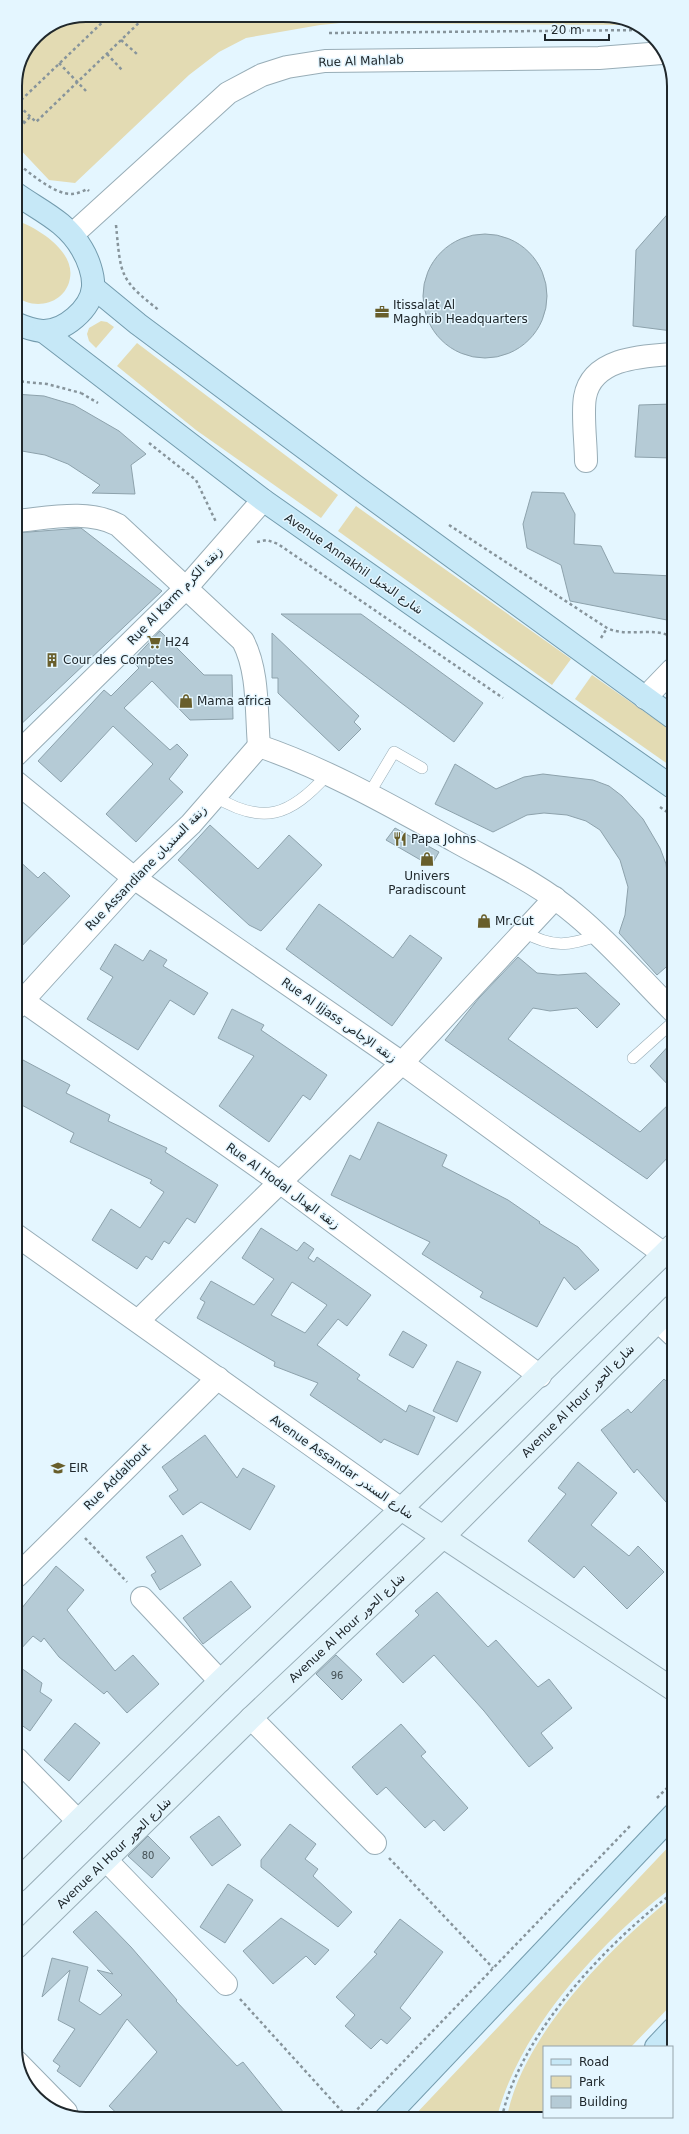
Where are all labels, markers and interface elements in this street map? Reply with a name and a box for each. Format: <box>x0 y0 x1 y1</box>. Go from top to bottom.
scale bar <box>545 16 609 42</box>
text: 20 m <box>551 23 582 37</box>
street label: Rue Al Mahlab <box>318 53 404 69</box>
place label: Itissalat Al Maghrib Headquarters <box>393 298 528 326</box>
office icon: Itissalat Al Maghrib Headquarters <box>374 304 390 320</box>
street label: Avenue Annakhil شارع النخيل <box>282 511 426 618</box>
street label: Rue Al Karm زنقة الكرم <box>125 544 226 648</box>
supermarket icon: H24 <box>146 634 162 650</box>
place label: H24 <box>165 635 189 649</box>
building icon: Cour des Comptes <box>44 652 60 668</box>
place label: Cour des Comptes <box>63 653 174 667</box>
shop icon: Mama africa <box>178 693 194 709</box>
place label: Mama africa <box>197 694 271 708</box>
street label: Rue Assandiane زنقة السنديان <box>83 802 210 934</box>
restaurant icon: Papa Johns <box>392 831 408 847</box>
place label: Papa Johns <box>411 832 476 846</box>
shop icon: Univers Paradiscount <box>419 851 435 867</box>
place label: Univers Paradiscount <box>388 869 466 897</box>
shop icon: Mr.Cut <box>476 913 492 929</box>
place label: Mr.Cut <box>495 914 534 928</box>
street label: Rue Al Ijjass زنقة الإجاص <box>278 975 399 1066</box>
street label: Rue Al Hodal زنقة الهدال <box>223 1140 343 1233</box>
street label: Avenue Al Hour شارع الحور <box>519 1342 638 1461</box>
street label: Avenue Assandar شارع السندر <box>267 1412 416 1523</box>
street label: Rue Addalbout <box>81 1441 153 1513</box>
school or university icon: EIR <box>50 1460 66 1476</box>
place label: EIR <box>69 1461 88 1475</box>
street label: Avenue Al Hour شارع الحور <box>286 1570 409 1686</box>
house number: 96 <box>331 1670 343 1681</box>
street label: Avenue Al Hour شارع الحور <box>54 1795 175 1912</box>
house number: 80 <box>142 1850 154 1861</box>
legend <box>543 2046 673 2118</box>
text: Road <box>579 2055 609 2069</box>
text: Park <box>579 2075 605 2089</box>
text: Building <box>579 2095 628 2109</box>

